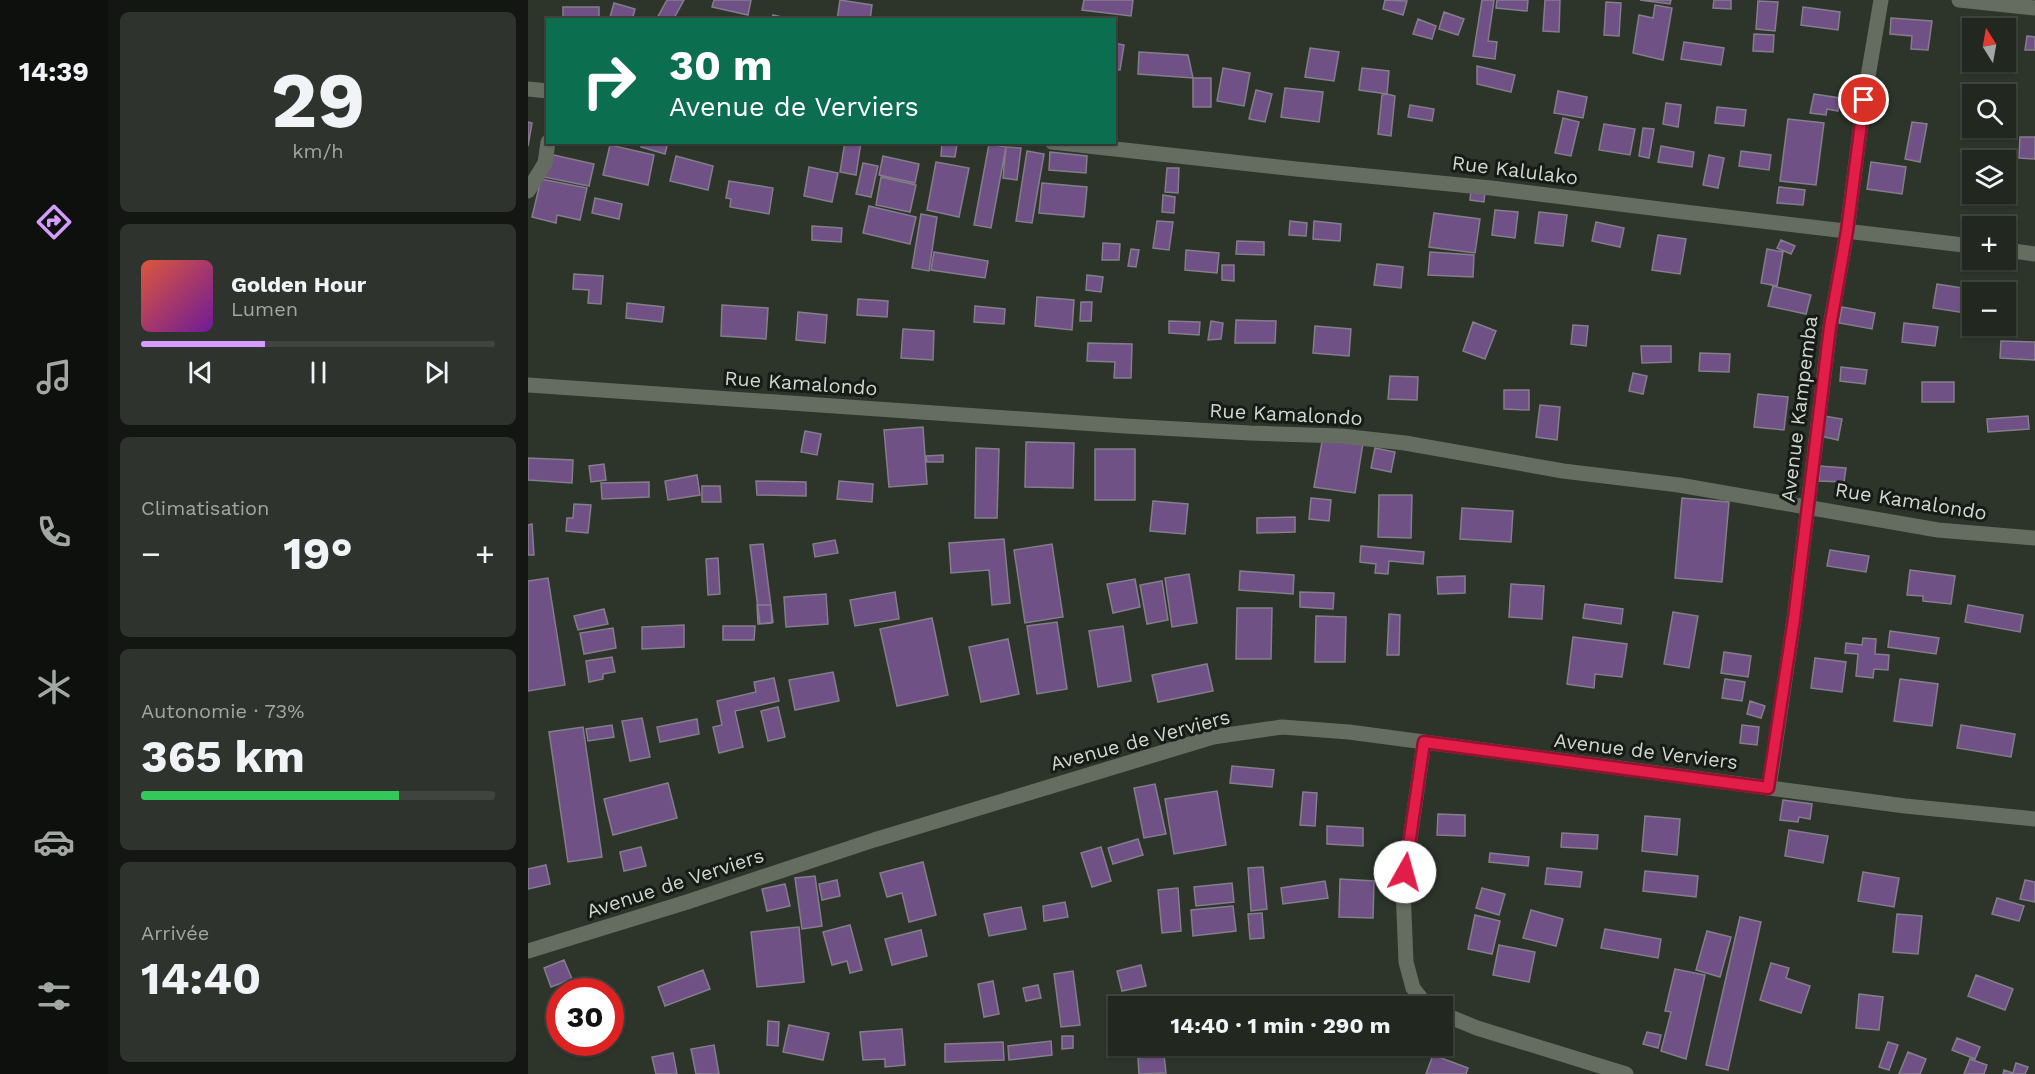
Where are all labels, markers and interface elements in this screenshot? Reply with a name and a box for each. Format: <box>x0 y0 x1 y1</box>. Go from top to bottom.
north arrow <box>1962 18 2016 72</box>
map controls <box>1962 18 2016 336</box>
text: 30 m <box>669 41 773 90</box>
icon: right <box>570 42 648 120</box>
text: 29 <box>271 54 365 146</box>
text: 14:39 <box>19 56 89 88</box>
pin <box>1838 74 1889 125</box>
icon: arrive <box>1847 83 1880 116</box>
button: search <box>1962 84 2016 138</box>
text: Avenue de Verviers <box>669 91 919 123</box>
text: km/h <box>292 139 344 163</box>
street label: Rue Kalulako <box>1451 150 1579 190</box>
button: layers <box>1962 150 2016 204</box>
icon: directions <box>33 201 75 243</box>
button: + <box>1962 216 2016 270</box>
text: Golden Hour <box>231 272 366 297</box>
button: − <box>1962 282 2016 336</box>
text: Lumen <box>231 297 298 321</box>
street label: Avenue Kampemba <box>1776 314 1822 504</box>
icon: music <box>33 356 75 398</box>
icon: previous <box>184 356 217 389</box>
icon: pause <box>302 356 335 389</box>
icon: next <box>420 356 453 389</box>
street label: Rue Kamalondo <box>724 366 878 400</box>
street label: Rue Kamalondo <box>1209 398 1363 430</box>
street label: Rue Kamalondo <box>1833 477 1989 525</box>
text: Climatisation <box>141 496 269 520</box>
icon: phone <box>33 511 75 553</box>
text: 19° <box>283 527 353 580</box>
text: − <box>141 534 161 573</box>
text: + <box>475 534 495 573</box>
icon: climate <box>33 666 75 708</box>
text: Autonomie · 73% <box>141 699 304 723</box>
street label: Avenue de Verviers <box>1048 704 1232 776</box>
street label: Avenue de Verviers <box>1553 728 1739 774</box>
text: 365 km <box>141 730 305 783</box>
icon: car <box>33 821 75 863</box>
position arrow <box>1373 840 1437 904</box>
street label: Avenue de Verviers <box>583 843 767 923</box>
text: Arrivée <box>141 921 209 945</box>
text: 14:40 <box>141 952 261 1005</box>
icon: filters <box>33 975 75 1017</box>
speed limit sign: 30 <box>546 978 624 1056</box>
text: 14:40 · 1 min · 290 m <box>1170 1013 1391 1038</box>

